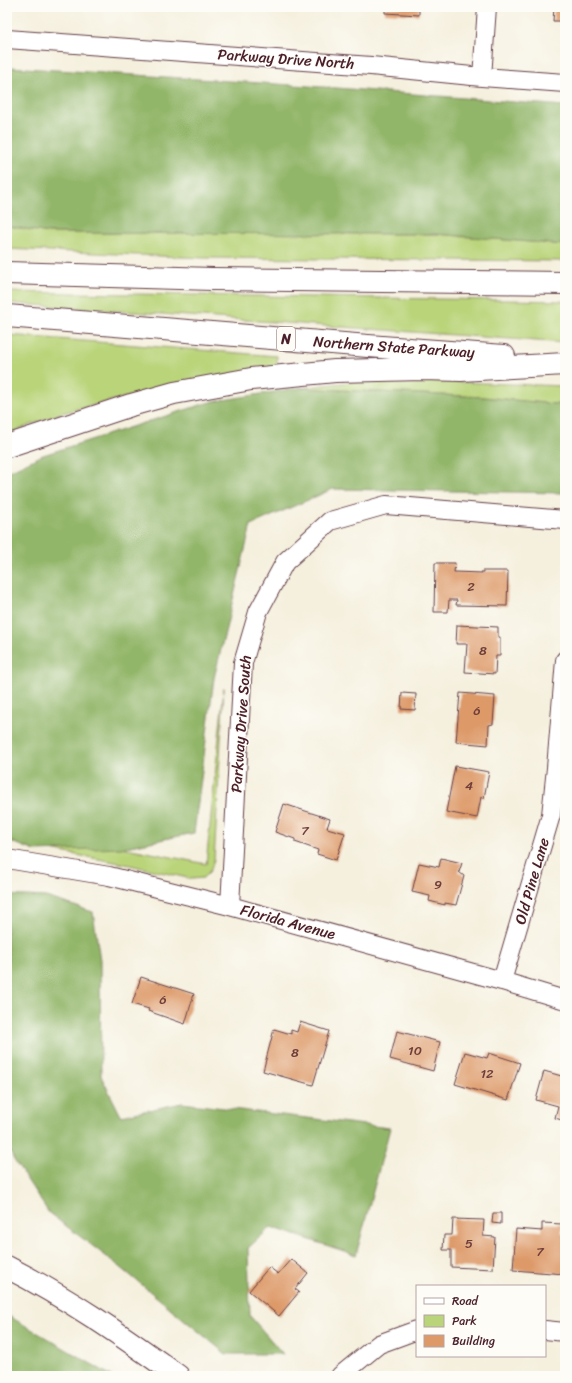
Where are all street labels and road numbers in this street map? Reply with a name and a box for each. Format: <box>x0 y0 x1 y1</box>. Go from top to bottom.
street label: Parkway Drive North <box>217 41 355 77</box>
road number: N <box>277 327 295 351</box>
street label: Northern State Parkway <box>312 328 476 366</box>
street label: Parkway Drive South <box>223 654 259 794</box>
street label: Old Pine Lane <box>507 834 557 927</box>
street label: Florida Avenue <box>238 897 338 947</box>

